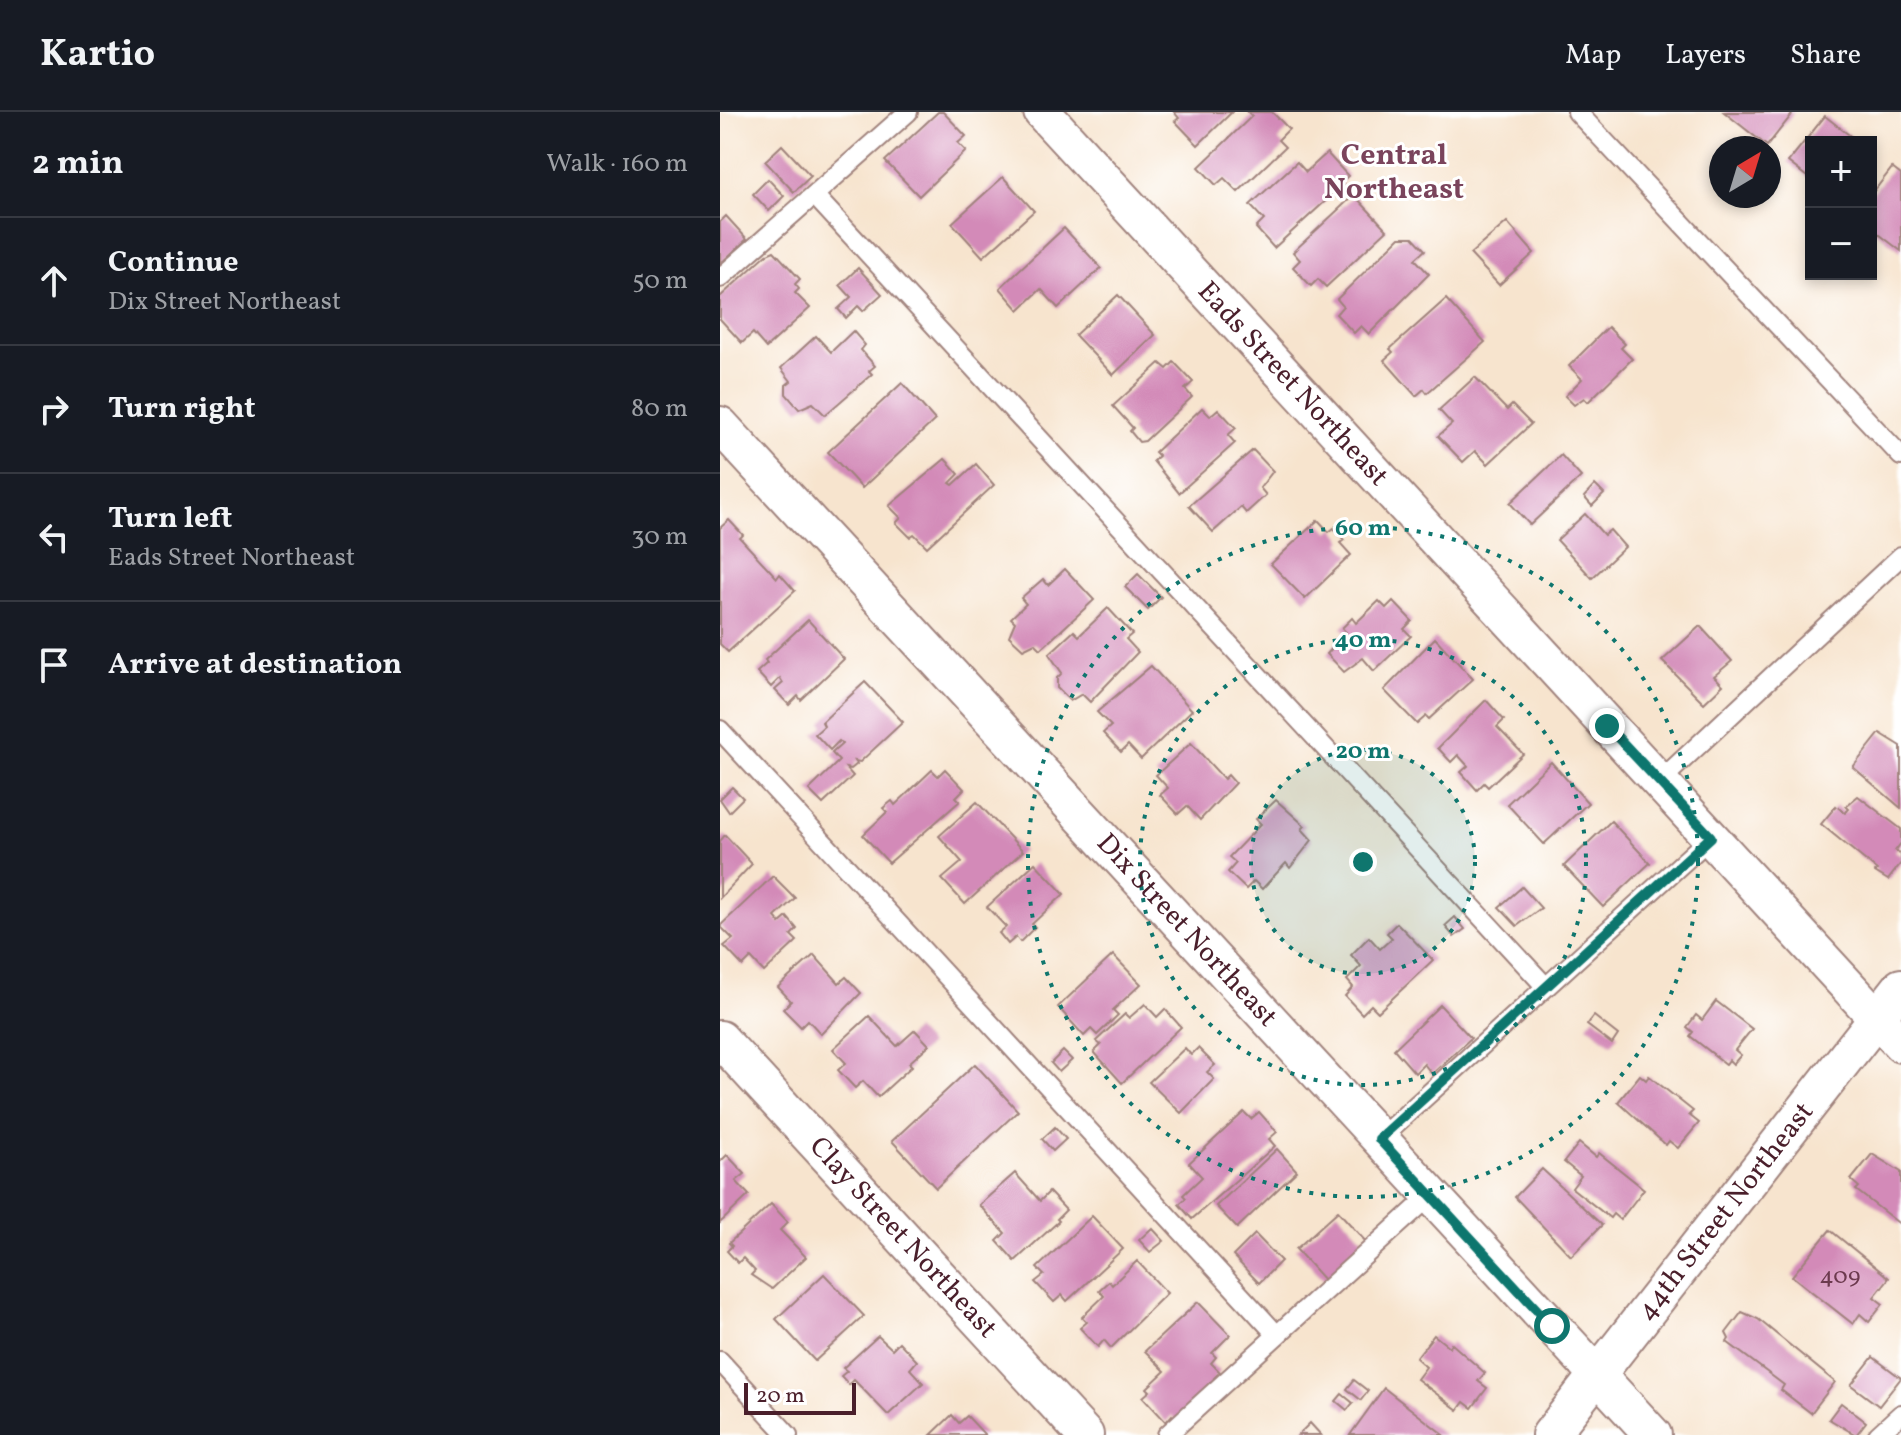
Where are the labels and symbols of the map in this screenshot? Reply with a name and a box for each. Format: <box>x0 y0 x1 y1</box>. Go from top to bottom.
district label: Central Northeast <box>1324 135 1464 211</box>
north arrow <box>1709 136 1781 208</box>
street label: Eads Street Northeast <box>1188 273 1397 495</box>
text: 60 m <box>1335 512 1391 546</box>
text: 40 m <box>1335 624 1391 658</box>
route end <box>1589 708 1625 744</box>
text: 20 m <box>1335 735 1391 769</box>
street label: Dix Street Northeast <box>1087 825 1286 1036</box>
centre of rings <box>1349 848 1377 876</box>
street label: 44th Street Northeast <box>1627 1094 1823 1329</box>
street label: Clay Street Northeast <box>800 1128 1006 1347</box>
house number: 409 <box>1820 1260 1860 1294</box>
route start <box>1534 1308 1570 1344</box>
scale bar <box>744 1379 856 1415</box>

